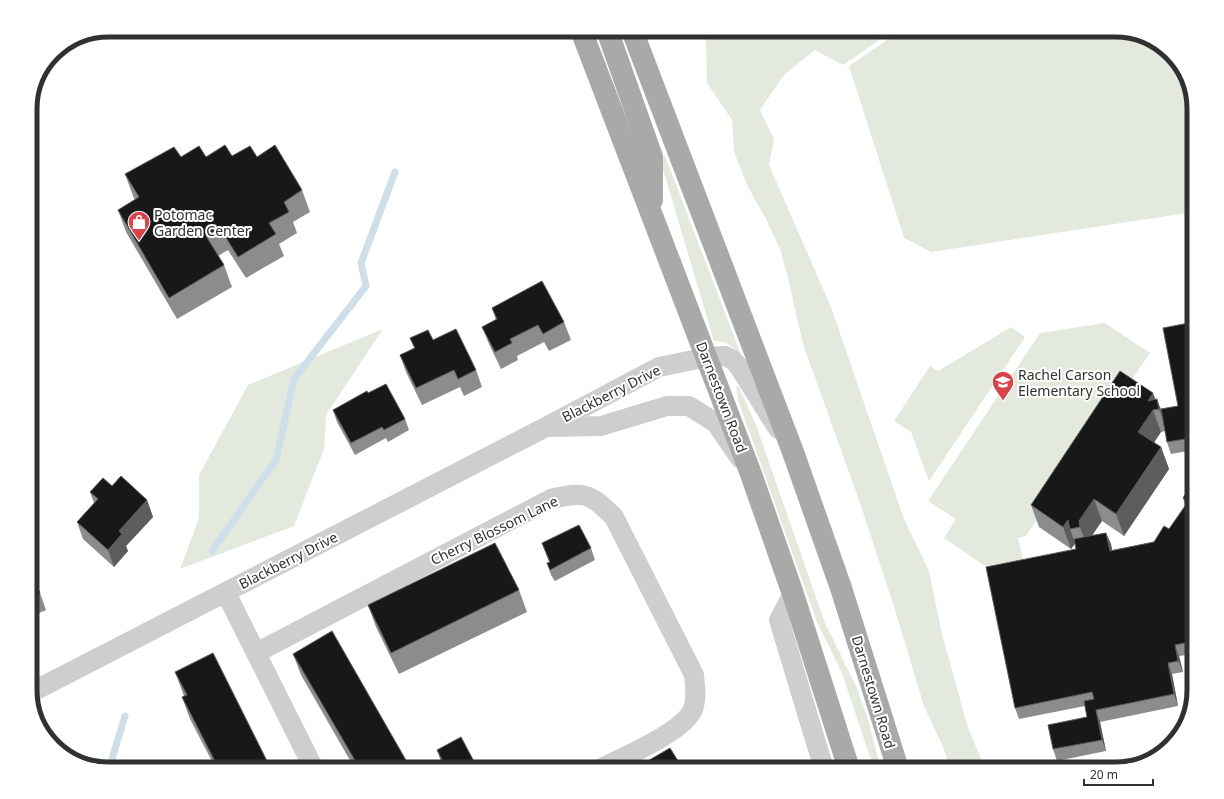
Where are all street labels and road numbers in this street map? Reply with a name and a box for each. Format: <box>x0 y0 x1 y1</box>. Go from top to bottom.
street label: Darnestown Road <box>692 339 752 455</box>
street label: Blackberry Drive <box>558 360 664 426</box>
street label: Cherry Blossom Lane <box>427 491 561 569</box>
street label: Blackberry Drive <box>235 527 341 593</box>
street label: Darnestown Road <box>848 633 900 751</box>

